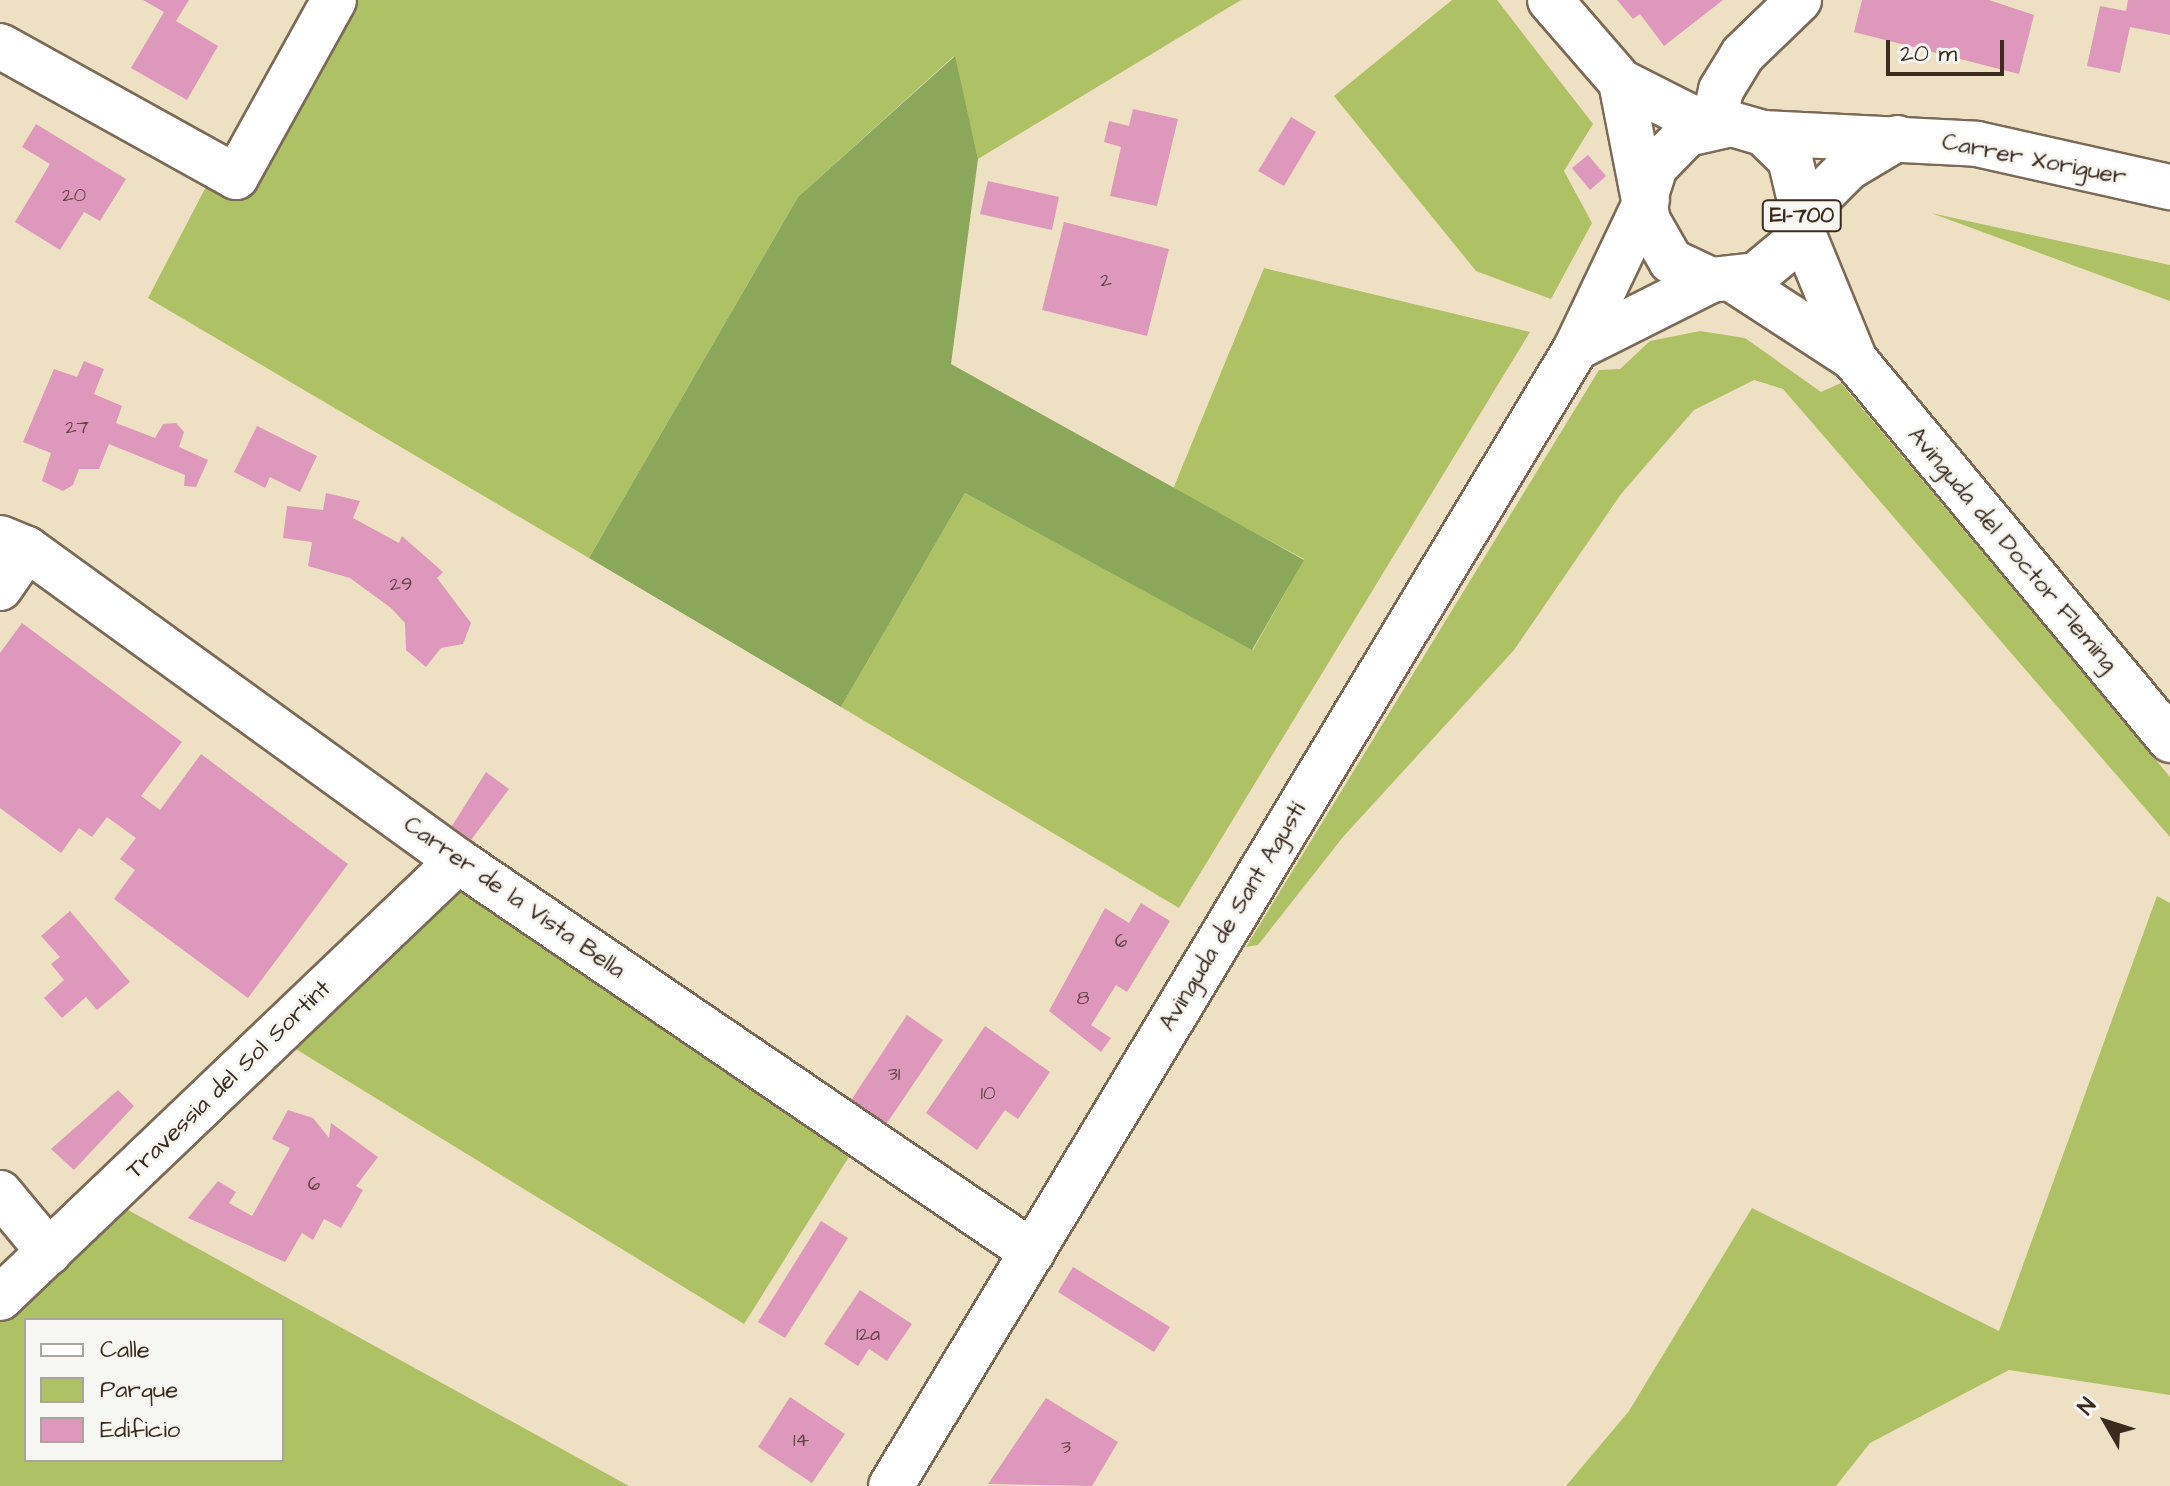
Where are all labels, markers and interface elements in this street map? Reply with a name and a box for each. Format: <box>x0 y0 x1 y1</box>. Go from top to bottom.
scale bar <box>1890 24 2008 74</box>
text: 20 m <box>1900 37 1957 71</box>
street label: Carrer Xoriguer <box>1939 128 2129 192</box>
house number: 20 <box>62 183 86 207</box>
road number: EI-700 <box>1760 198 1844 234</box>
house number: 2 <box>1100 268 1112 292</box>
house number: 27 <box>65 415 89 439</box>
street label: Avinguda del Doctor Fleming <box>1901 422 2123 678</box>
house number: 29 <box>390 572 412 596</box>
street label: Avinguda de Sant Agustí <box>1153 798 1313 1036</box>
street label: Carrer de la Vista Bella <box>398 810 630 986</box>
house number: 6 <box>1115 929 1127 953</box>
street label: Travessia del Sol Sortint <box>121 975 337 1185</box>
house number: 8 <box>1077 986 1089 1010</box>
house number: 31 <box>888 1062 900 1086</box>
house number: 10 <box>980 1081 996 1105</box>
house number: 6 <box>308 1172 320 1196</box>
legend <box>24 1318 284 1462</box>
house number: 12a <box>856 1322 880 1346</box>
text: Calle <box>100 1333 150 1367</box>
text: Parque <box>100 1373 178 1407</box>
north arrow <box>2066 1382 2146 1462</box>
text: N <box>2071 1391 2103 1422</box>
text: Edificio <box>100 1413 180 1447</box>
house number: 14 <box>793 1428 809 1452</box>
house number: 3 <box>1061 1435 1071 1459</box>

